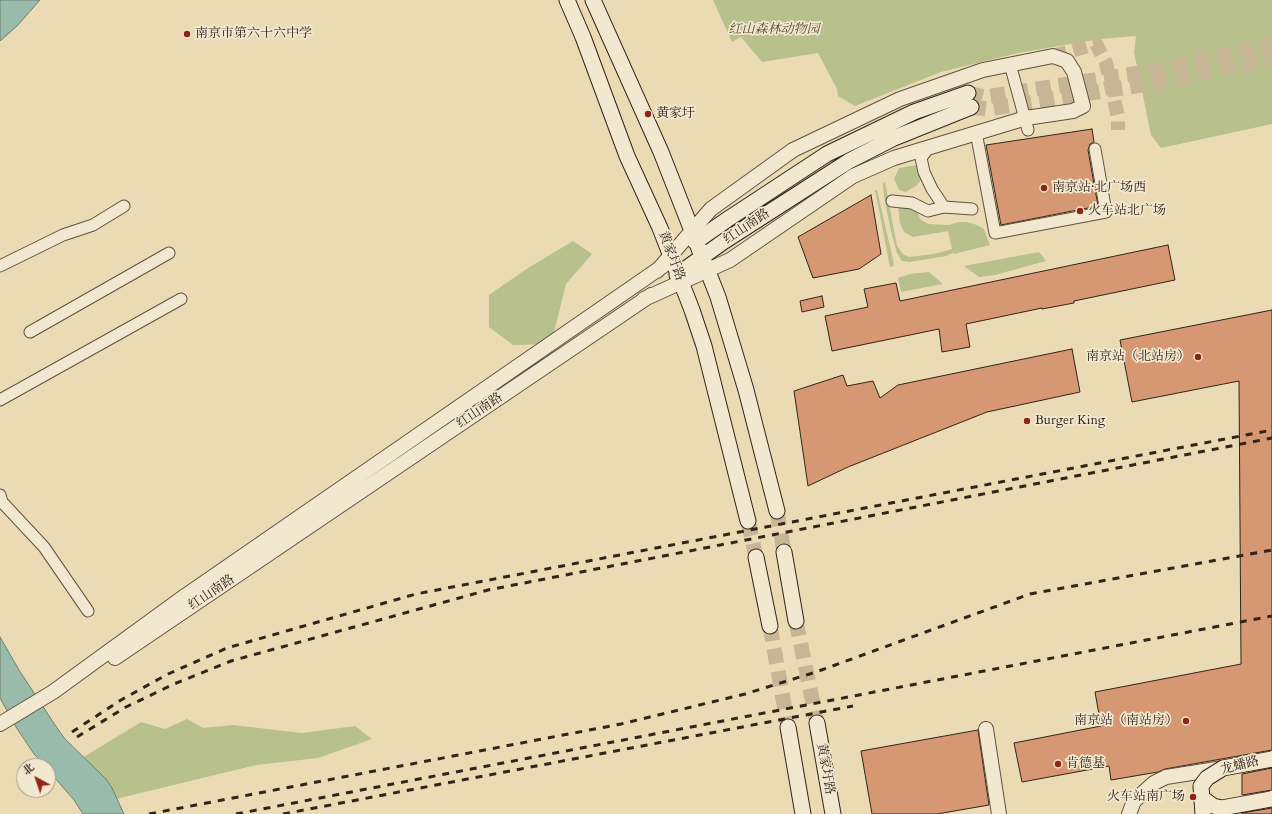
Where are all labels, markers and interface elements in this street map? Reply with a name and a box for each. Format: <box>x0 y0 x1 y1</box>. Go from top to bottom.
park label: 红山森林动物园 <box>729 22 819 38</box>
place label: 南京市第六十六中学 <box>195 26 312 42</box>
marker: 南京市第六十六中学 <box>182 29 192 39</box>
place label: 黄家圩 <box>656 106 695 122</box>
marker: 黄家圩 <box>643 109 653 119</box>
place label: 南京站·北广场西 <box>1052 180 1146 196</box>
marker: 南京站·北广场西 <box>1039 183 1049 193</box>
place label: 火车站北广场 <box>1088 203 1166 219</box>
street label: 红山南路 <box>721 206 773 248</box>
marker: 火车站北广场 <box>1075 206 1085 216</box>
street label: 黄家圩路 <box>654 229 688 283</box>
place label: 南京站（北站房） <box>1086 349 1190 365</box>
marker: 南京站（北站房） <box>1193 352 1203 362</box>
street label: 红山南路 <box>454 390 506 432</box>
place label: Burger King <box>1035 413 1105 429</box>
marker: Burger King <box>1022 416 1032 426</box>
street label: 红山南路 <box>186 572 238 614</box>
place label: 南京站（南站房） <box>1074 713 1178 729</box>
marker: 南京站（南站房） <box>1181 716 1191 726</box>
street label: 黄家圩路 <box>813 742 837 796</box>
street label: 龙蟠路 <box>1219 754 1261 778</box>
place label: 肯德基 <box>1066 756 1105 772</box>
north arrow <box>16 758 56 798</box>
marker: 肯德基 <box>1053 759 1063 769</box>
text: 北 <box>20 760 38 778</box>
place label: 火车站南广场 <box>1107 789 1185 805</box>
marker: 火车站南广场 <box>1188 792 1198 802</box>

